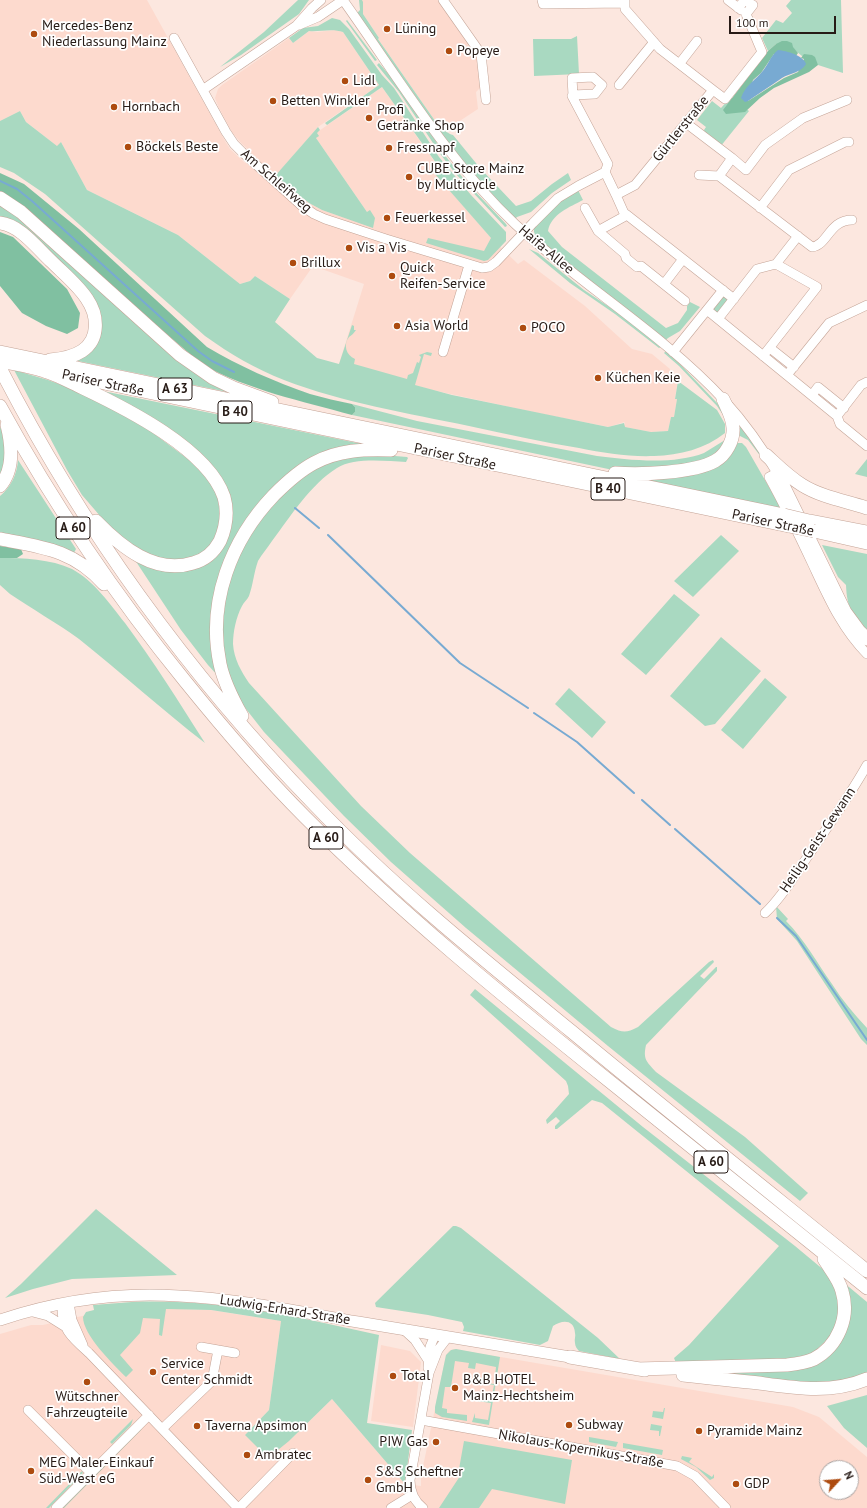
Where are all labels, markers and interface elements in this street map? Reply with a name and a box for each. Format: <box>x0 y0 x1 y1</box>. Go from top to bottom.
scale bar <box>731 8 838 34</box>
text: 100 m <box>736 15 769 30</box>
place label: Mercedes-Benz Niederlassung Mainz <box>42 18 167 50</box>
place label: Lüning <box>395 21 436 37</box>
marker: Lüning <box>382 24 392 34</box>
marker: Mercedes-Benz Niederlassung Mainz <box>29 29 39 39</box>
place label: Popeye <box>457 43 500 59</box>
marker: Popeye <box>444 46 454 56</box>
place label: Lidl <box>353 73 376 89</box>
marker: Lidl <box>340 76 350 86</box>
place label: Betten Winkler <box>281 93 370 109</box>
street label: Gürtlerstraße <box>649 93 713 165</box>
marker: Betten Winkler <box>268 96 278 106</box>
place label: Hornbach <box>122 99 180 115</box>
marker: Hornbach <box>109 102 119 112</box>
place label: Profi Getränke Shop <box>377 102 464 134</box>
marker: Profi Getränke Shop <box>364 113 374 123</box>
place label: Böckels Beste <box>136 139 218 155</box>
place label: Fressnapf <box>397 140 454 156</box>
marker: Böckels Beste <box>123 142 133 152</box>
marker: Fressnapf <box>384 143 394 153</box>
street label: Am Schleifweg <box>237 146 315 216</box>
place label: CUBE Store Mainz by Multicycle <box>417 161 524 194</box>
marker: CUBE Store Mainz by Multicycle <box>404 172 414 182</box>
place label: Feuerkessel <box>395 210 465 226</box>
marker: Feuerkessel <box>382 213 392 223</box>
street label: Haifa-Allee <box>515 222 577 278</box>
place label: Vis a Vis <box>357 240 407 256</box>
marker: Vis a Vis <box>344 243 354 253</box>
place label: Brillux <box>301 255 341 271</box>
marker: Brillux <box>288 258 298 268</box>
place label: Quick Reifen-Service <box>400 260 486 292</box>
marker: Quick Reifen-Service <box>387 271 397 281</box>
place label: Asia World <box>405 318 468 334</box>
place label: POCO <box>531 320 565 336</box>
marker: Asia World <box>392 321 402 331</box>
marker: POCO <box>518 323 528 333</box>
street label: Pariser Straße <box>60 366 146 400</box>
place label: Küchen Keie <box>606 370 680 386</box>
marker: Küchen Keie <box>593 373 603 383</box>
road number: A 63 <box>158 378 192 400</box>
road number: B 40 <box>218 401 252 423</box>
street label: Pariser Straße <box>412 440 498 474</box>
road number: B 40 <box>591 478 625 500</box>
street label: Pariser Straße <box>730 506 816 540</box>
road number: A 60 <box>56 517 90 539</box>
street label: Heilig-Geist-Gewann <box>777 784 859 896</box>
road number: A 60 <box>309 827 343 849</box>
road number: A 60 <box>694 1151 728 1173</box>
street label: Ludwig-Erhard-Straße <box>218 1291 352 1329</box>
place label: Service Center Schmidt <box>161 1356 252 1388</box>
marker: Service Center Schmidt <box>148 1367 158 1377</box>
place label: Total <box>401 1368 430 1384</box>
marker: Total <box>388 1371 398 1381</box>
place label: B&B HOTEL Mainz-Hechtsheim <box>463 1372 574 1404</box>
marker: Wütschner Fahrzeugteile <box>82 1377 92 1387</box>
marker: B&B HOTEL Mainz-Hechtsheim <box>450 1383 460 1393</box>
place label: Wütschner Fahrzeugteile <box>46 1389 128 1422</box>
place label: Subway <box>577 1417 623 1433</box>
place label: Taverna Apsimon <box>205 1418 307 1434</box>
marker: Subway <box>564 1420 574 1430</box>
marker: Taverna Apsimon <box>192 1421 202 1431</box>
place label: Pyramide Mainz <box>707 1423 802 1439</box>
street label: Nikolaus-Kopernikus-Straße <box>497 1426 665 1472</box>
marker: Pyramide Mainz <box>694 1426 704 1436</box>
place label: PIW Gas <box>379 1434 428 1450</box>
marker: PIW Gas <box>431 1437 441 1447</box>
place label: Ambratec <box>255 1447 312 1463</box>
marker: Ambratec <box>242 1450 252 1460</box>
place label: MEG Maler-Einkauf Süd-West eG <box>39 1455 153 1488</box>
north arrow <box>819 1460 859 1500</box>
place label: S&S Scheftner GmbH <box>376 1464 463 1496</box>
marker: MEG Maler-Einkauf Süd-West eG <box>26 1466 36 1476</box>
text: N <box>841 1469 857 1481</box>
marker: S&S Scheftner GmbH <box>363 1475 373 1485</box>
place label: GDP <box>744 1476 770 1492</box>
marker: GDP <box>731 1479 741 1489</box>

